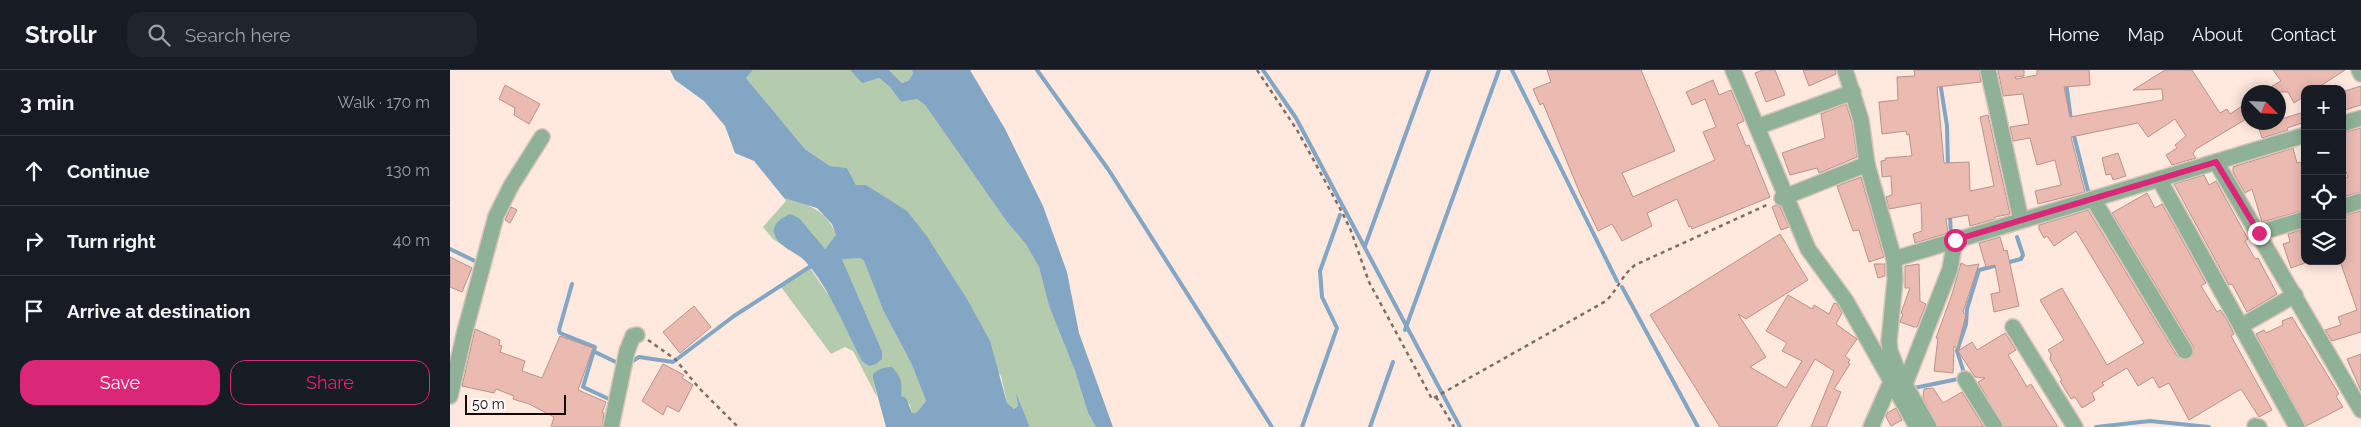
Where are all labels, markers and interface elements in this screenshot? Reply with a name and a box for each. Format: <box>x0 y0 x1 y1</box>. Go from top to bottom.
search box <box>127 12 477 57</box>
text: Strollr <box>25 20 97 49</box>
icon: search <box>145 21 173 49</box>
text: Search here <box>185 24 290 46</box>
text: Home <box>2048 24 2099 45</box>
text: Map <box>2127 24 2164 45</box>
text: About <box>2192 24 2243 45</box>
text: Contact <box>2271 24 2336 45</box>
north arrow <box>2241 85 2286 130</box>
map controls <box>2301 85 2346 265</box>
button: + <box>2301 85 2346 130</box>
text: 3 min <box>20 90 74 115</box>
text: Walk · 170 m <box>338 93 430 112</box>
button: − <box>2301 130 2346 175</box>
icon: ahead <box>20 157 48 185</box>
text: Continue <box>67 160 150 182</box>
text: 130 m <box>386 161 430 180</box>
button: locate <box>2301 175 2346 220</box>
button: layers <box>2301 220 2346 265</box>
route end <box>2248 222 2271 245</box>
icon: right <box>20 227 48 255</box>
route start <box>1944 229 1967 252</box>
text: Turn right <box>67 230 156 252</box>
text: 40 m <box>393 231 430 250</box>
icon: arrive <box>20 297 48 325</box>
text: Arrive at destination <box>67 300 251 322</box>
button: Save <box>20 360 220 405</box>
button: Share <box>230 360 430 405</box>
scale bar <box>465 392 566 415</box>
text: 50 m <box>472 396 505 412</box>

